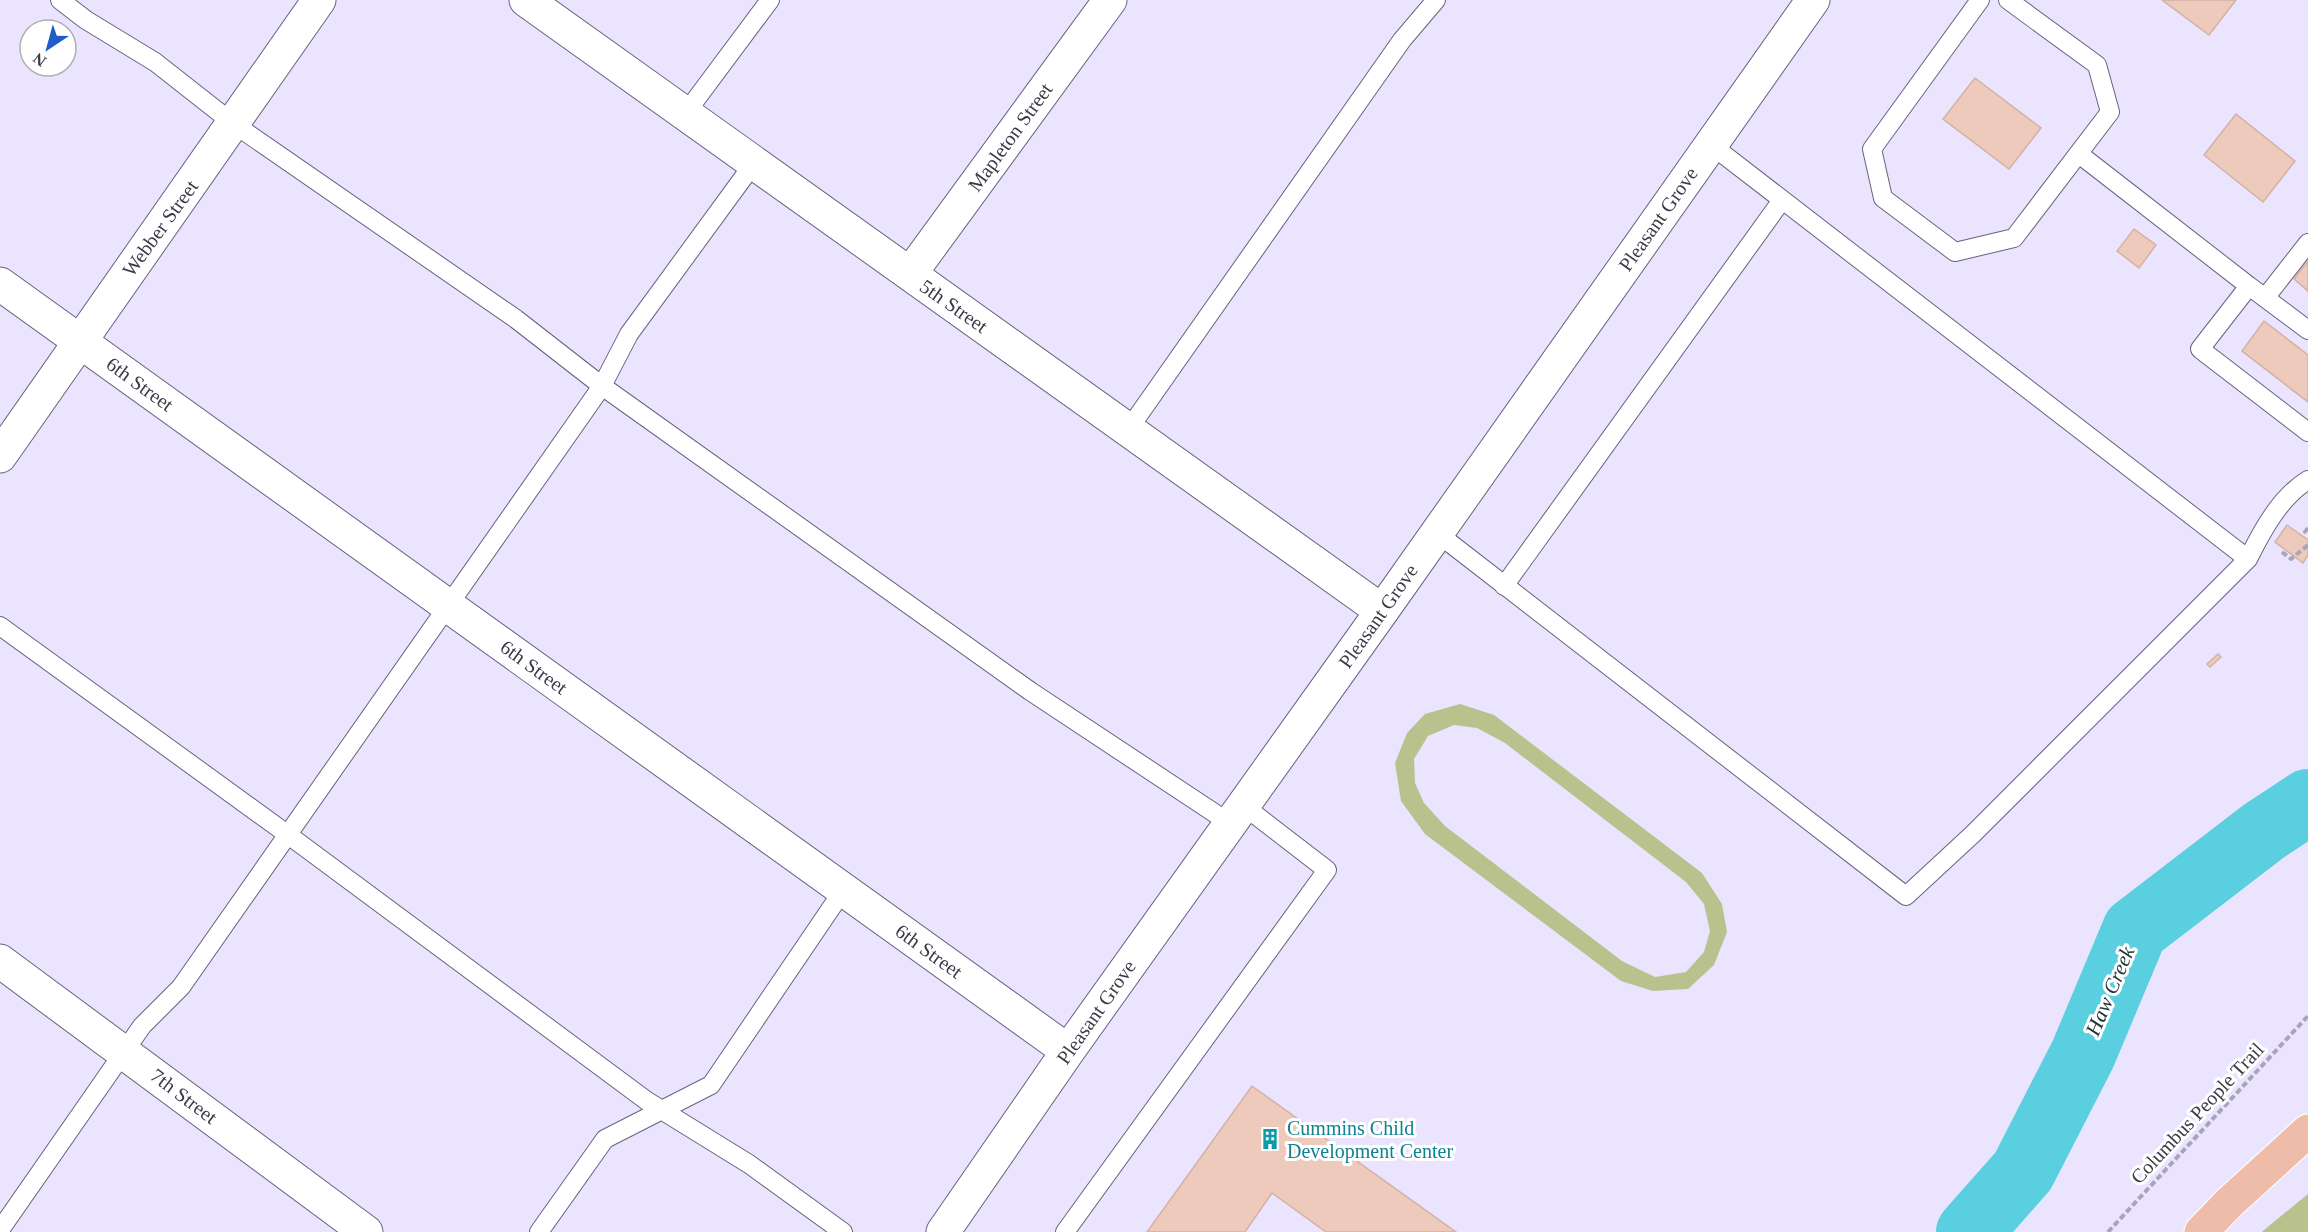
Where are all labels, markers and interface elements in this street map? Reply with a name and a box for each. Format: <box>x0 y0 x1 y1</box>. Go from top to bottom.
north arrow <box>18 18 78 78</box>
text: N <box>29 49 49 70</box>
street label: Mapleton Street <box>963 78 1058 196</box>
street label: Pleasant Grove <box>1614 163 1702 275</box>
street label: Webber Street <box>118 175 202 280</box>
street label: 5th Street <box>916 275 992 337</box>
street label: 6th Street <box>102 352 178 416</box>
street label: Pleasant Grove <box>1334 560 1422 672</box>
street label: 6th Street <box>496 635 572 699</box>
street label: 6th Street <box>891 919 967 983</box>
water label: Haw Creek <box>2080 942 2140 1040</box>
street label: Pleasant Grove <box>1052 956 1140 1068</box>
street label: Columbus People Trail <box>2126 1038 2269 1189</box>
street label: 7th Street <box>147 1064 222 1128</box>
place label: Cummins Child Development Center <box>1287 1117 1453 1163</box>
building icon: Cummins Child Development Center <box>1258 1127 1282 1151</box>

